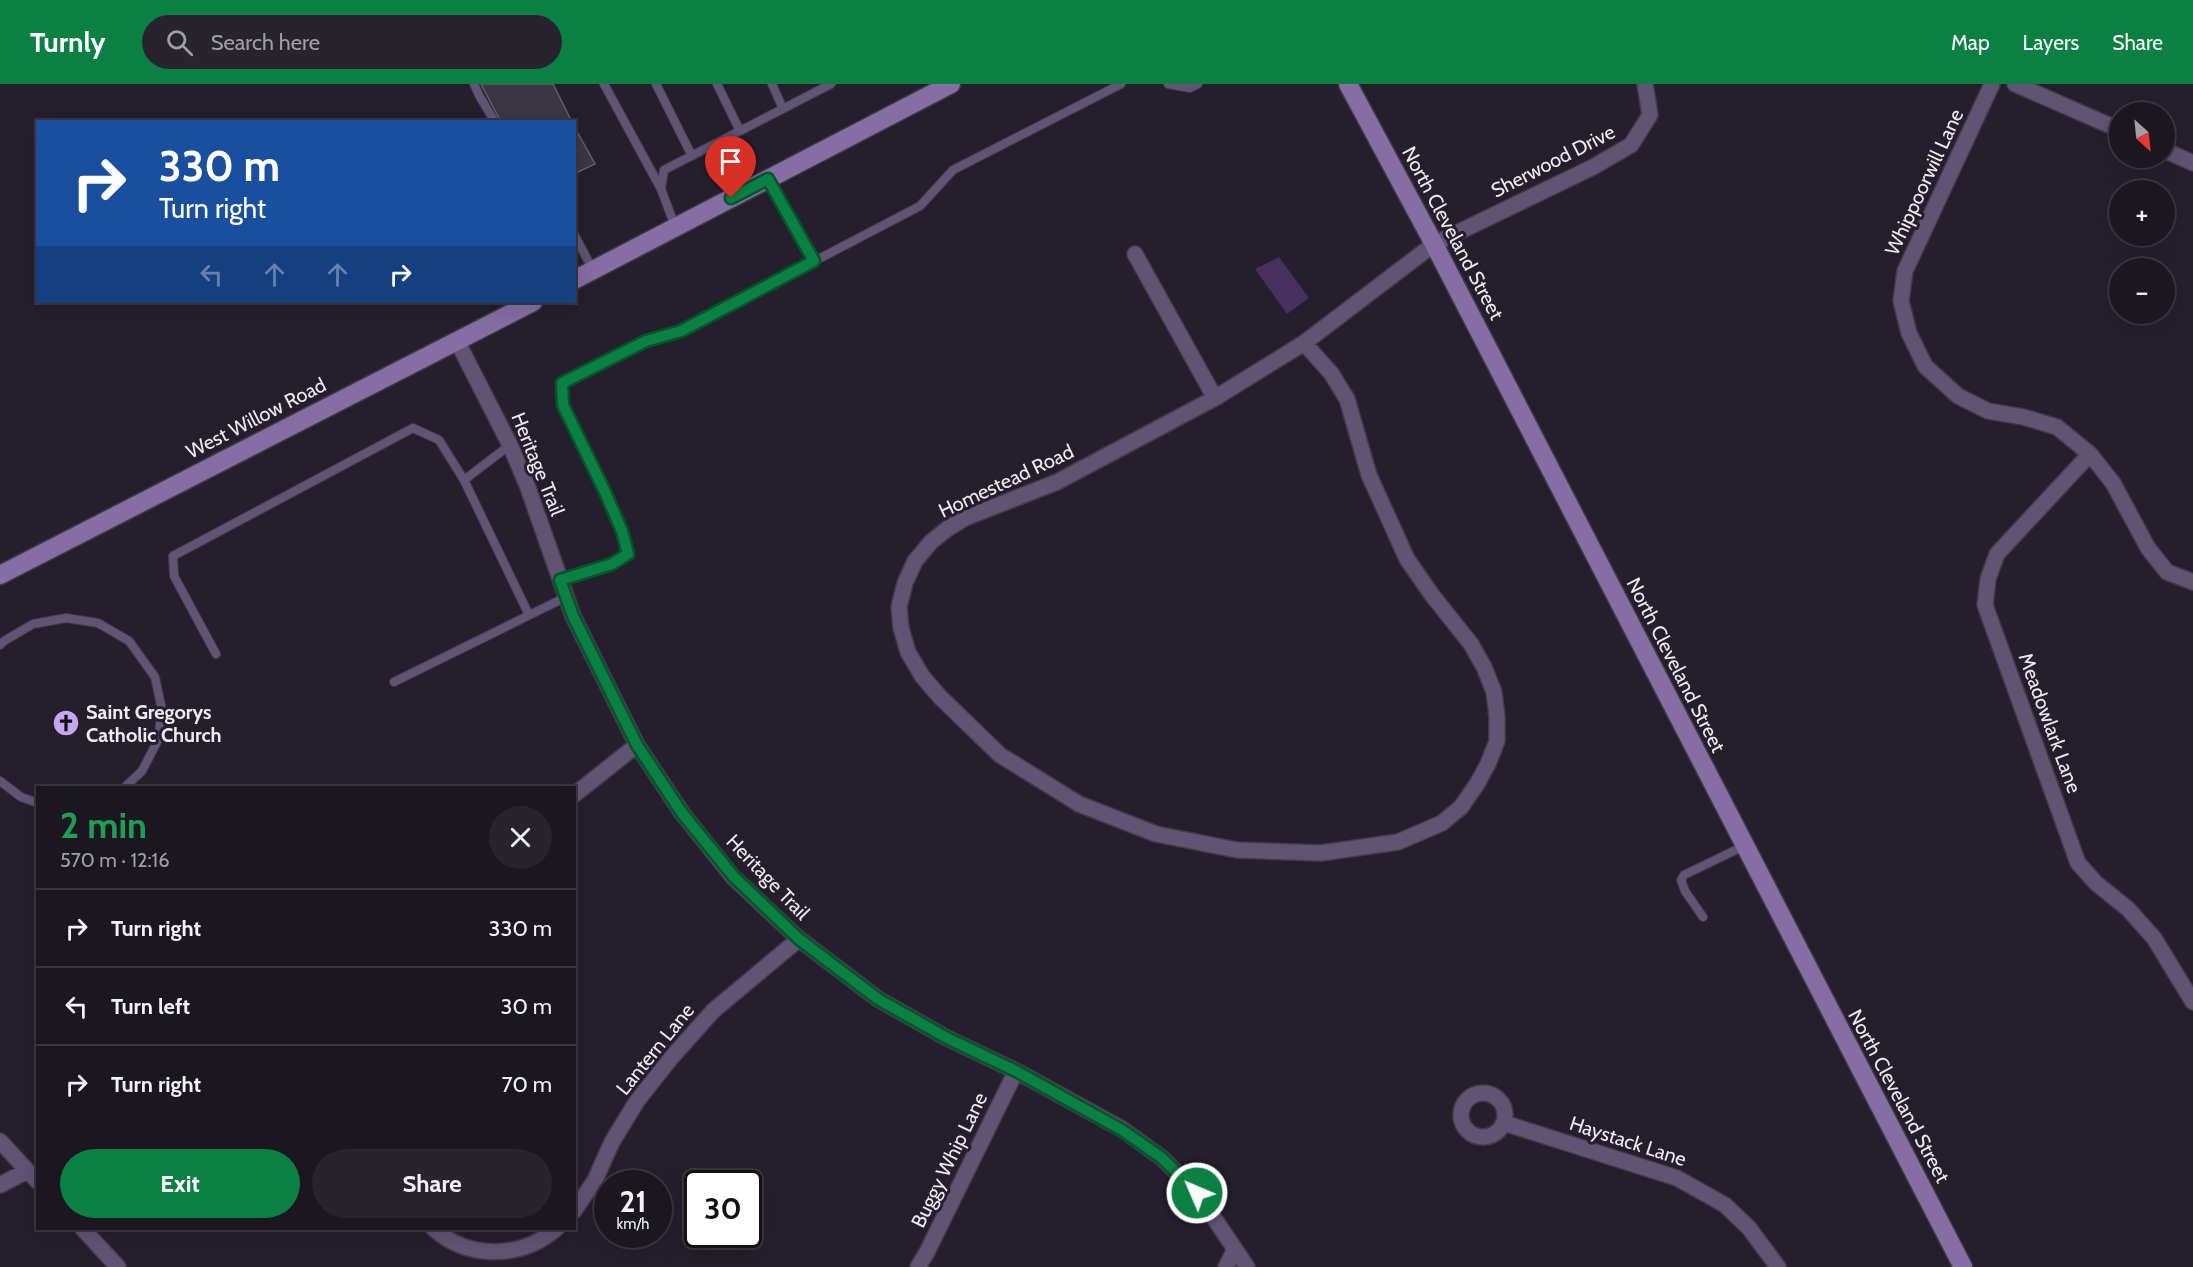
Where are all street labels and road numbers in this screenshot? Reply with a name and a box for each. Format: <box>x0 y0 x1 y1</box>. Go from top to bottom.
street label: Whippoorwill Lane <box>1880 105 1968 259</box>
street label: Sherwood Drive <box>1487 119 1619 203</box>
street label: North Cleveland Street <box>1397 142 1509 324</box>
street label: West Willow Road <box>182 372 330 464</box>
street label: Heritage Trail <box>506 409 570 519</box>
street label: Homestead Road <box>935 439 1077 523</box>
street label: North Cleveland Street <box>1622 574 1731 757</box>
street label: Meadowlark Lane <box>2014 650 2086 796</box>
street label: Heritage Trail <box>721 829 815 925</box>
street label: Lantern Lane <box>611 998 699 1100</box>
street label: North Cleveland Street <box>1843 1005 1955 1187</box>
street label: Buggy Whip Lane <box>906 1088 992 1232</box>
street label: Haystack Lane <box>1567 1111 1689 1171</box>

